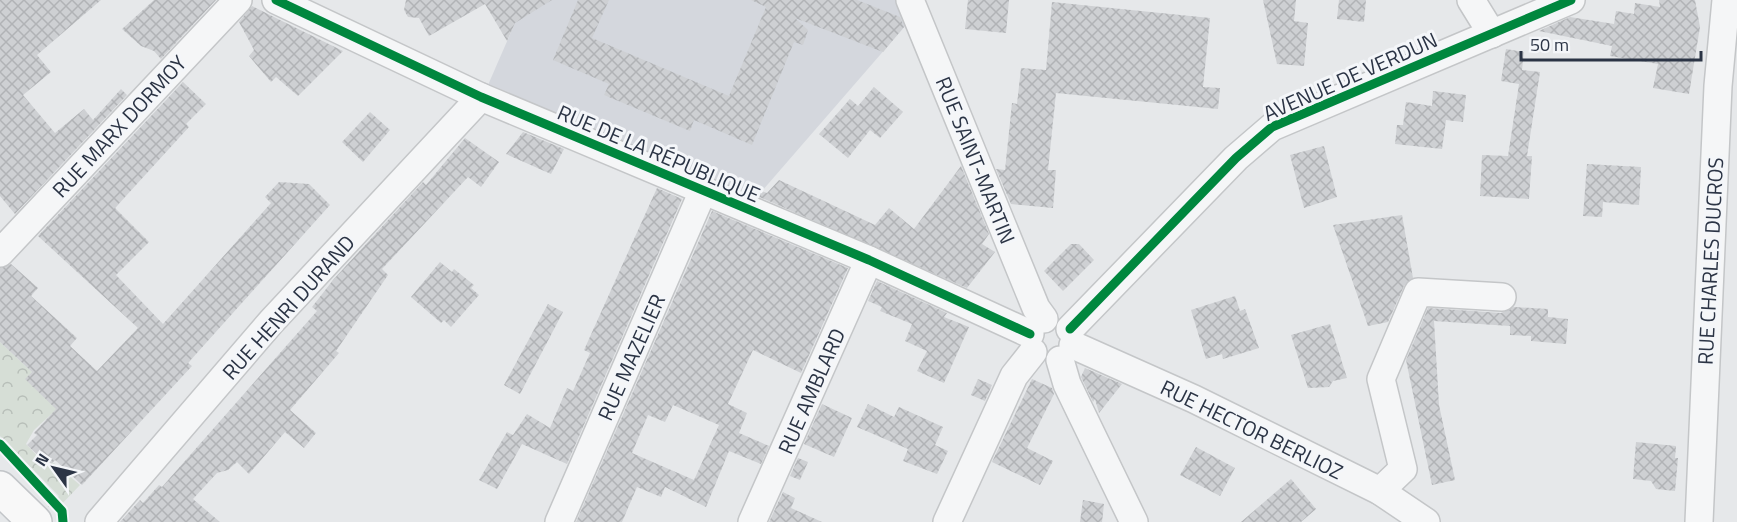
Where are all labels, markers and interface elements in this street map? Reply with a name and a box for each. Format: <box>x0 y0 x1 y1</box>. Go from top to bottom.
street label: AVENUE DE VERDUN <box>1258 23 1442 129</box>
scale bar <box>1521 24 1701 62</box>
text: 50 m <box>1530 31 1569 58</box>
street label: RUE MARX DORMOY <box>44 47 194 204</box>
street label: RUE SAINT-MARTIN <box>928 72 1024 248</box>
street label: RUE DE LA RÉPUBLIQUE <box>553 96 765 210</box>
street label: RUE CHARLES DUCROS <box>1689 156 1731 366</box>
street label: RUE HENRI DURAND <box>214 227 362 387</box>
street label: RUE MAZELIER <box>589 289 673 425</box>
street label: RUE AMBLARD <box>769 323 853 459</box>
street label: RUE HECTOR BERLIOZ <box>1155 371 1349 487</box>
north arrow <box>24 438 84 498</box>
text: N <box>29 448 55 471</box>

